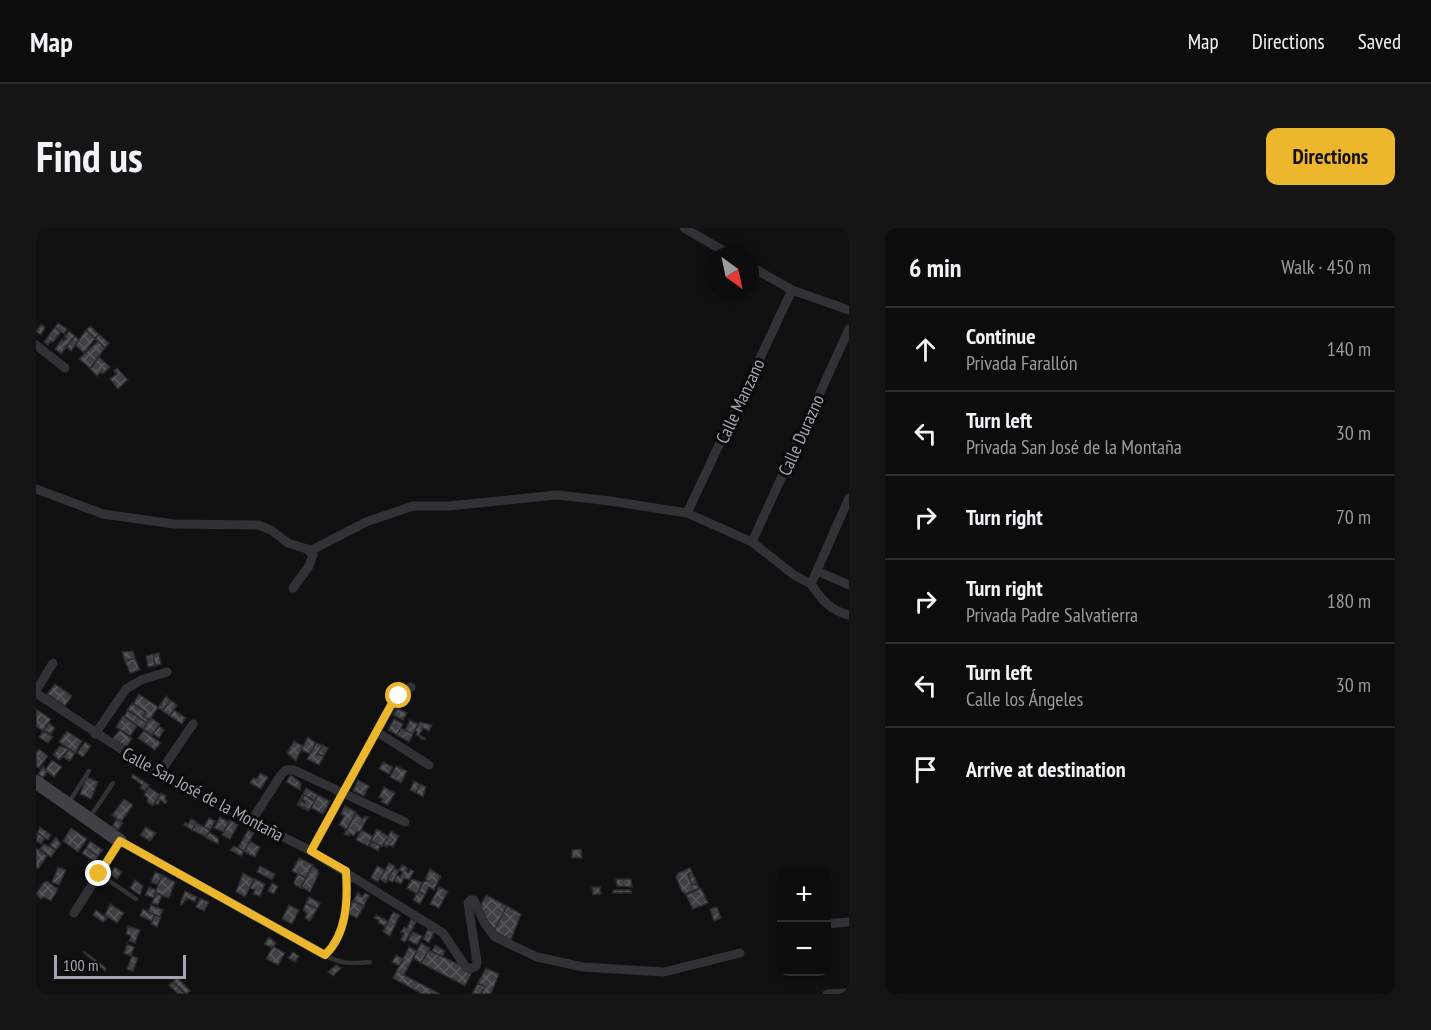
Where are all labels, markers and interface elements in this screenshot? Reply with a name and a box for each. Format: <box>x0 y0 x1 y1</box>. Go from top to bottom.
text: Map <box>30 23 73 60</box>
text: Map <box>1188 28 1219 55</box>
text: Directions <box>1252 28 1325 55</box>
text: Saved <box>1358 28 1401 55</box>
button: Directions <box>1266 128 1395 185</box>
text: Find us <box>36 129 143 184</box>
north arrow <box>705 246 759 300</box>
text: 6 min <box>909 251 962 284</box>
text: Walk · 450 m <box>1281 254 1371 280</box>
text: Continue <box>966 322 1036 350</box>
icon: ahead <box>909 333 942 366</box>
text: 140 m <box>1327 336 1371 362</box>
text: Privada Farallón <box>966 350 1077 376</box>
street label: Calle Manzano <box>710 355 770 447</box>
street label: Calle Durazno <box>773 391 829 479</box>
text: Turn left <box>966 406 1032 434</box>
icon: left <box>909 417 942 450</box>
text: 30 m <box>1336 420 1371 446</box>
text: Privada San José de la Montaña <box>966 434 1182 460</box>
icon: right <box>909 501 942 534</box>
text: Turn right <box>966 503 1043 531</box>
text: 70 m <box>1336 504 1371 530</box>
text: Turn right <box>966 574 1043 602</box>
icon: right <box>909 585 942 618</box>
text: 180 m <box>1327 588 1371 614</box>
text: Privada Padre Salvatierra <box>966 602 1138 628</box>
text: Turn left <box>966 658 1032 686</box>
icon: left <box>909 669 942 702</box>
text: 30 m <box>1336 672 1371 698</box>
route start <box>385 682 411 708</box>
text: Calle los Ángeles <box>966 686 1083 712</box>
street label: Calle San José de la Montaña <box>118 742 288 846</box>
icon: arrive <box>909 753 942 786</box>
text: Arrive at destination <box>966 755 1126 783</box>
route end <box>85 860 111 886</box>
map controls <box>777 868 831 976</box>
button: + <box>777 868 831 922</box>
button: − <box>777 922 831 976</box>
scale bar <box>54 952 186 980</box>
text: 100 m <box>63 955 98 975</box>

